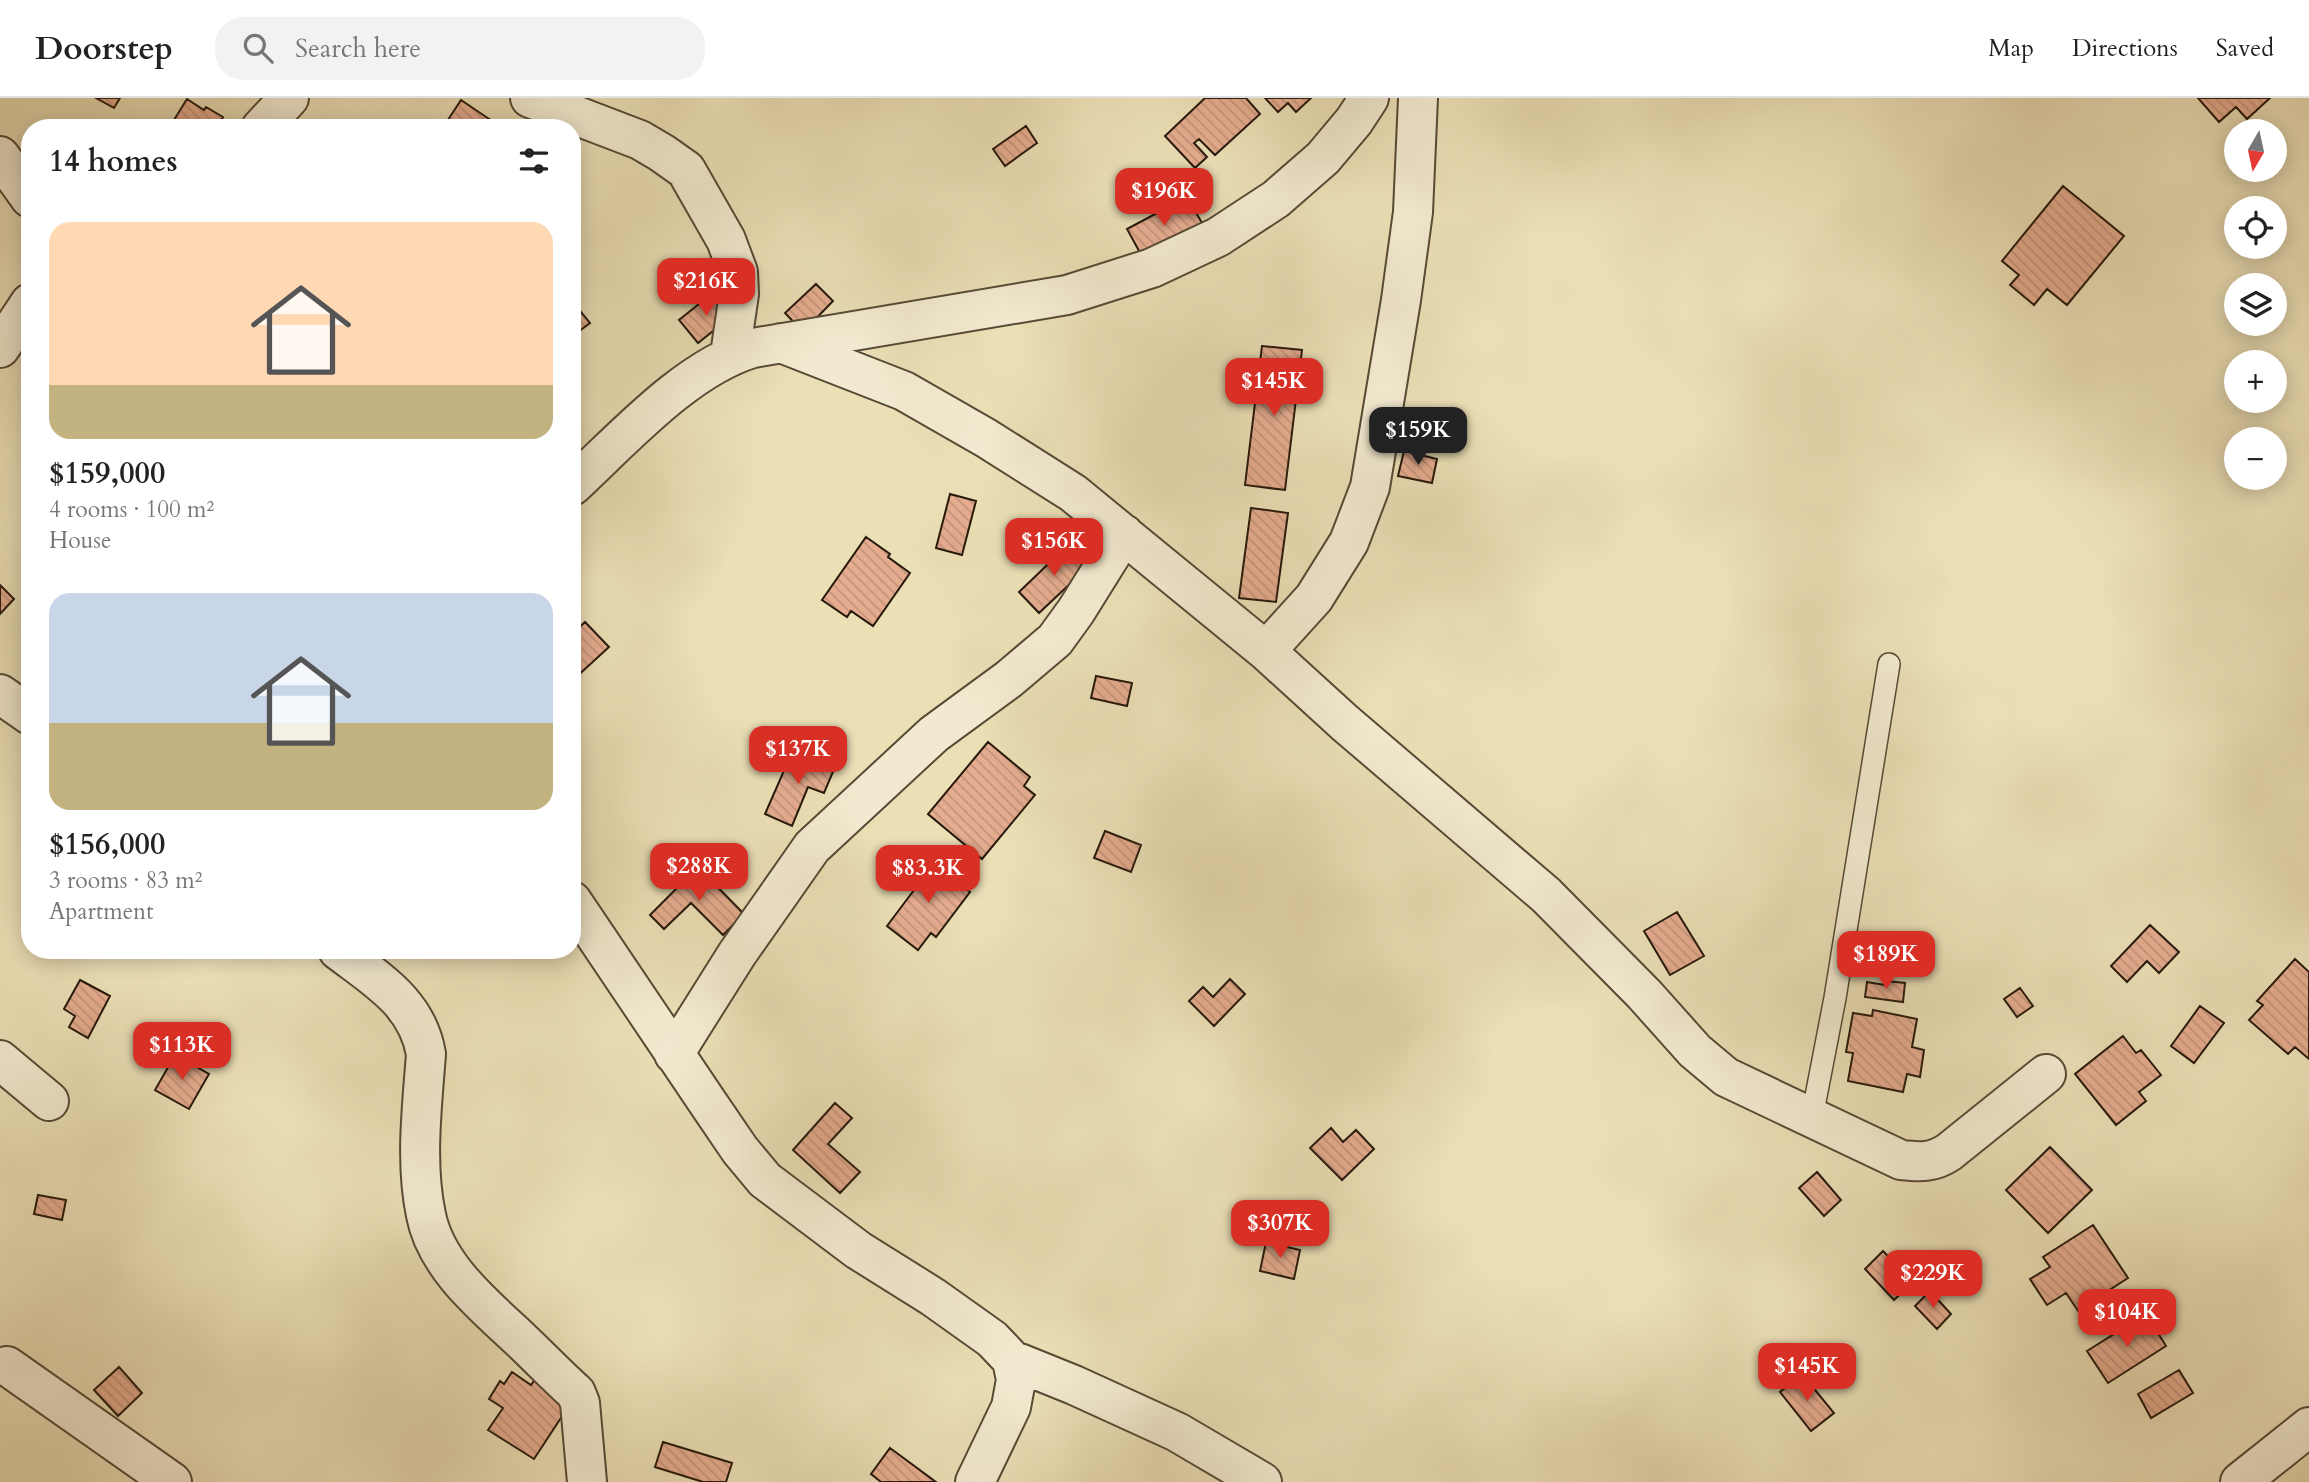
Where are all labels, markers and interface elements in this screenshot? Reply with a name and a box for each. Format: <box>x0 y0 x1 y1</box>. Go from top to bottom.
search box <box>215 17 705 80</box>
text: Doorstep <box>35 26 173 71</box>
icon: search <box>239 29 277 67</box>
text: Search here <box>295 31 421 66</box>
text: Map <box>1988 32 2034 65</box>
text: Directions <box>2072 32 2178 65</box>
text: Saved <box>2216 32 2274 65</box>
north arrow <box>2224 119 2287 182</box>
map controls <box>2224 119 2287 490</box>
text: 14 homes <box>49 141 178 182</box>
icon: filters <box>515 142 553 180</box>
pin: $196K <box>1115 169 1213 228</box>
text: $196K <box>1131 175 1197 206</box>
button: locate <box>2224 196 2287 259</box>
pin: $216K <box>657 258 755 318</box>
text: $216K <box>673 265 739 296</box>
icon: home <box>238 267 364 393</box>
button: layers <box>2224 273 2287 336</box>
button: + <box>2224 350 2287 413</box>
pin: $145K <box>1225 358 1323 418</box>
text: $145K <box>1241 365 1307 396</box>
pin: $159K <box>1369 408 1467 467</box>
text: $159K <box>1385 414 1451 445</box>
button: − <box>2224 427 2287 490</box>
text: $159,000 <box>49 453 165 494</box>
text: 4 rooms · 100 m² <box>49 494 214 525</box>
pin: $156K <box>1005 518 1103 578</box>
text: House <box>49 525 111 556</box>
text: $156K <box>1021 525 1087 556</box>
icon: home <box>238 638 364 764</box>
pin: $137K <box>749 726 847 786</box>
text: $137K <box>765 733 831 764</box>
text: $156,000 <box>49 824 165 865</box>
pin: $288K <box>650 844 748 903</box>
pin: $83.3K <box>871 846 985 905</box>
text: $288K <box>666 850 732 881</box>
text: $83.3K <box>892 852 964 883</box>
text: 3 rooms · 83 m² <box>49 865 202 896</box>
text: Apartment <box>49 896 153 927</box>
pin: $189K <box>1837 932 1935 991</box>
text: $189K <box>1853 938 1919 969</box>
pin: $113K <box>133 1023 231 1082</box>
text: $113K <box>149 1029 215 1060</box>
pin: $307K <box>1231 1200 1329 1260</box>
text: $307K <box>1247 1207 1313 1238</box>
pin: $229K <box>1884 1250 1982 1310</box>
text: $229K <box>1900 1257 1966 1288</box>
pin: $104K <box>2078 1290 2176 1349</box>
text: $104K <box>2094 1296 2160 1327</box>
pin: $145K <box>1758 1344 1856 1403</box>
text: $145K <box>1774 1350 1840 1381</box>

